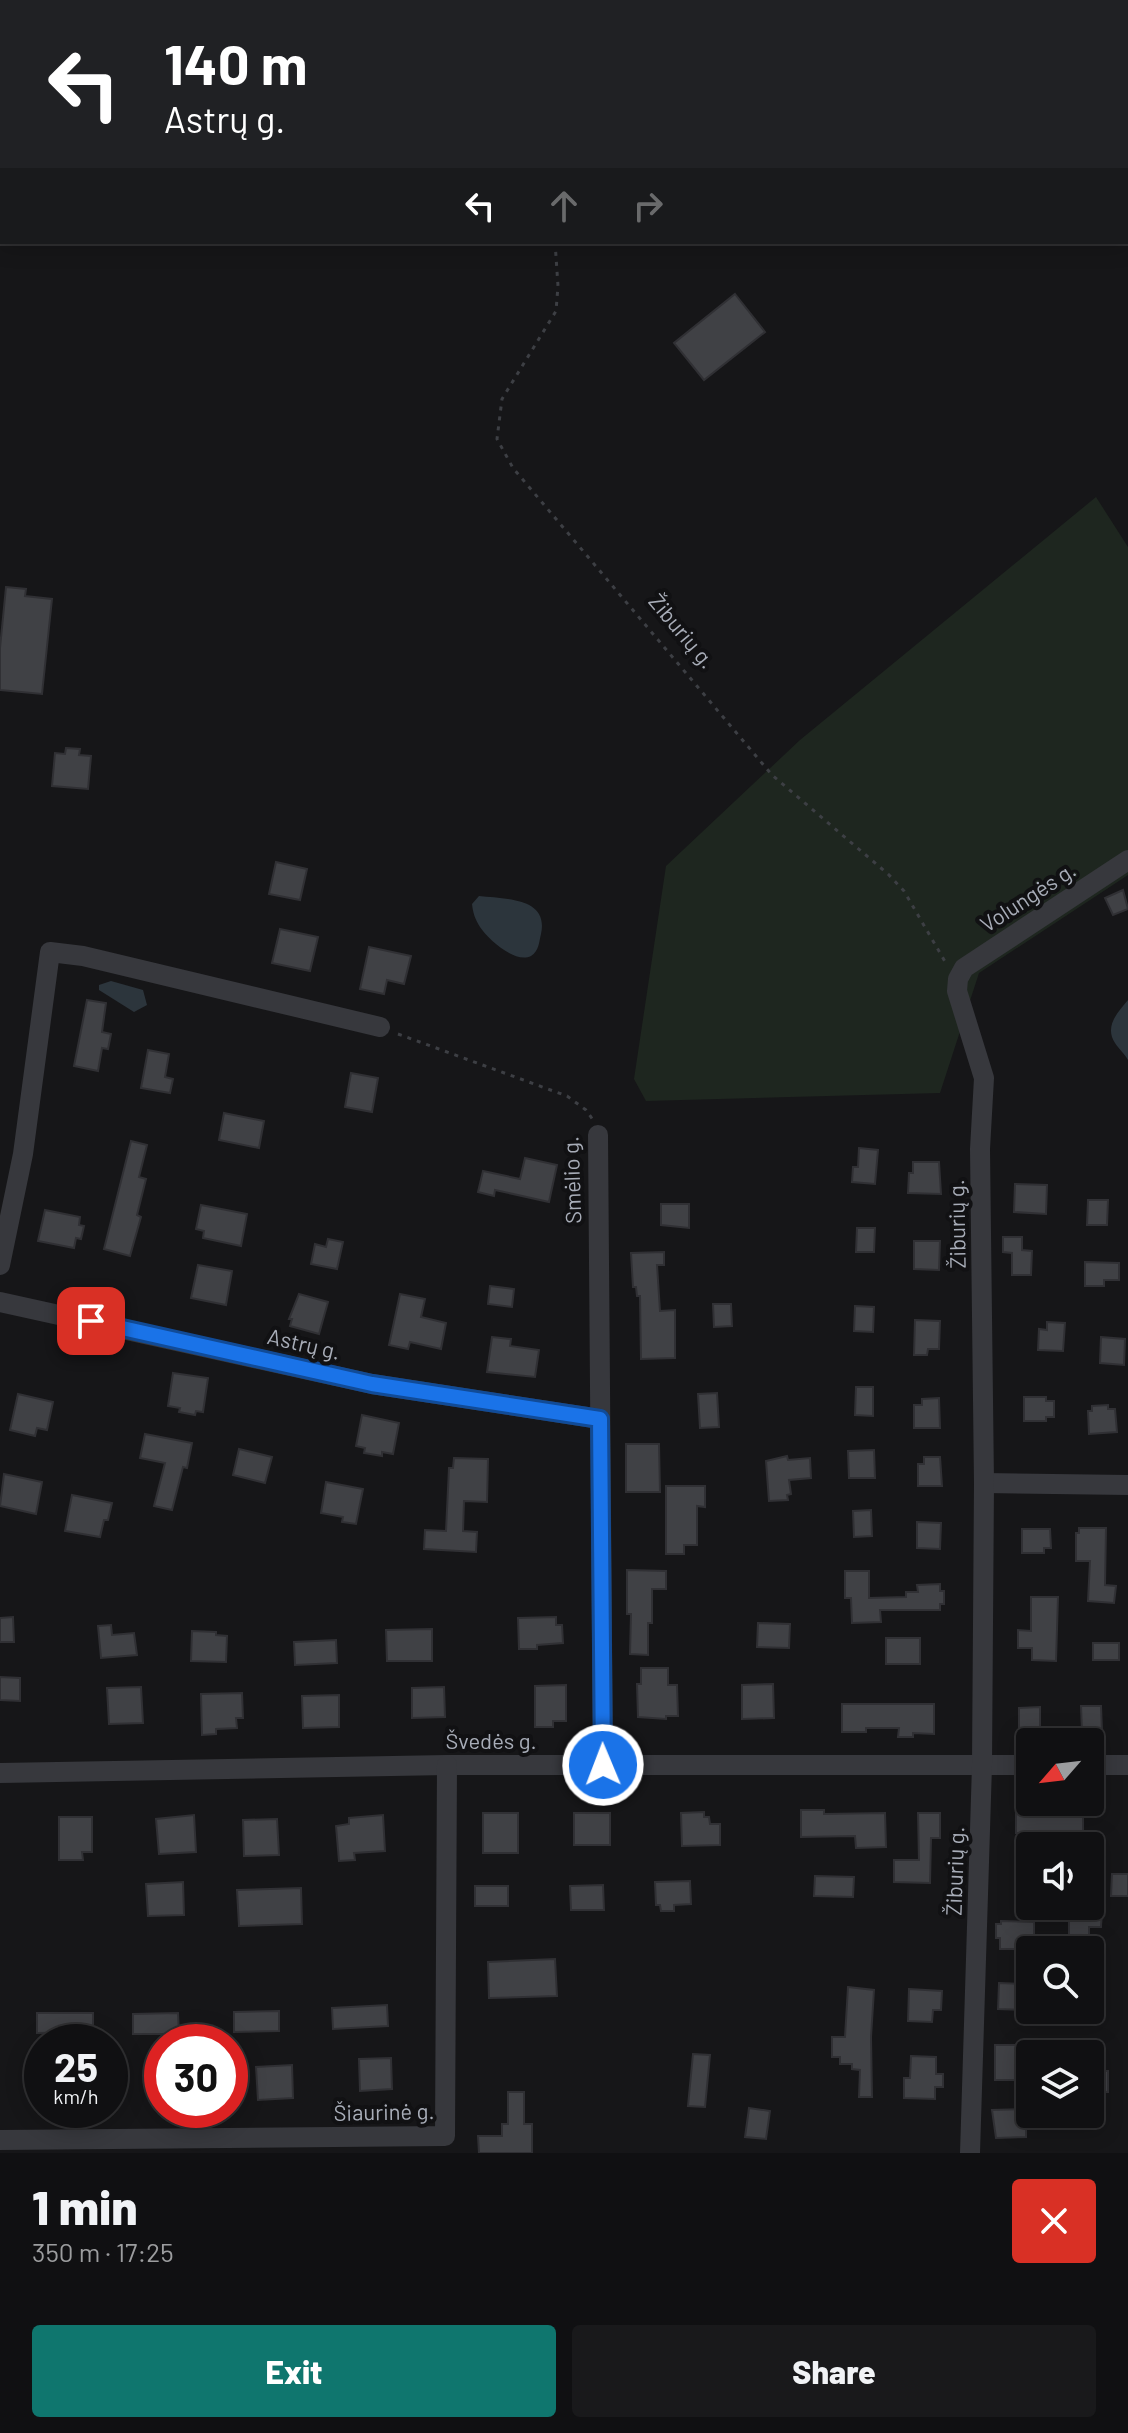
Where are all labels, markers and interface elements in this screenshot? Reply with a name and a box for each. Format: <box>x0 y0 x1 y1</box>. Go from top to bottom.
text: 140 m <box>164 29 308 96</box>
icon: left <box>32 32 136 136</box>
text: Astrų g. <box>164 97 285 140</box>
icon: left <box>458 184 502 228</box>
icon: ahead <box>542 184 586 228</box>
icon: right <box>626 184 670 228</box>
street label: Žiburių g. <box>644 588 721 673</box>
street label: Volungės g. <box>975 856 1080 937</box>
street label: Smėlio g. <box>556 1136 586 1224</box>
street label: Žiburių g. <box>942 1179 970 1269</box>
pin <box>57 1287 125 1355</box>
icon: arrive <box>69 1299 113 1343</box>
street label: Astrų g. <box>265 1322 343 1364</box>
position arrow <box>561 1723 645 1807</box>
street label: Švedės g. <box>445 1727 537 1753</box>
north arrow <box>1016 1728 1104 1816</box>
map controls <box>1016 1728 1104 2128</box>
street label: Žiburių g. <box>939 1826 969 1916</box>
button: sound <box>1016 1832 1104 1920</box>
button: search <box>1016 1936 1104 2024</box>
speed limit sign: 30 <box>144 2024 248 2128</box>
button: layers <box>1016 2040 1104 2128</box>
text: 25 <box>54 2042 98 2090</box>
text: km/h <box>53 2084 99 2108</box>
street label: Šiaurinė g. <box>333 2097 435 2125</box>
text: 1 min <box>32 2177 138 2235</box>
button: close <box>1012 2179 1096 2263</box>
text: 350 m · 17:25 <box>32 2236 174 2267</box>
button: Exit <box>32 2325 556 2417</box>
button: Share <box>572 2325 1096 2417</box>

